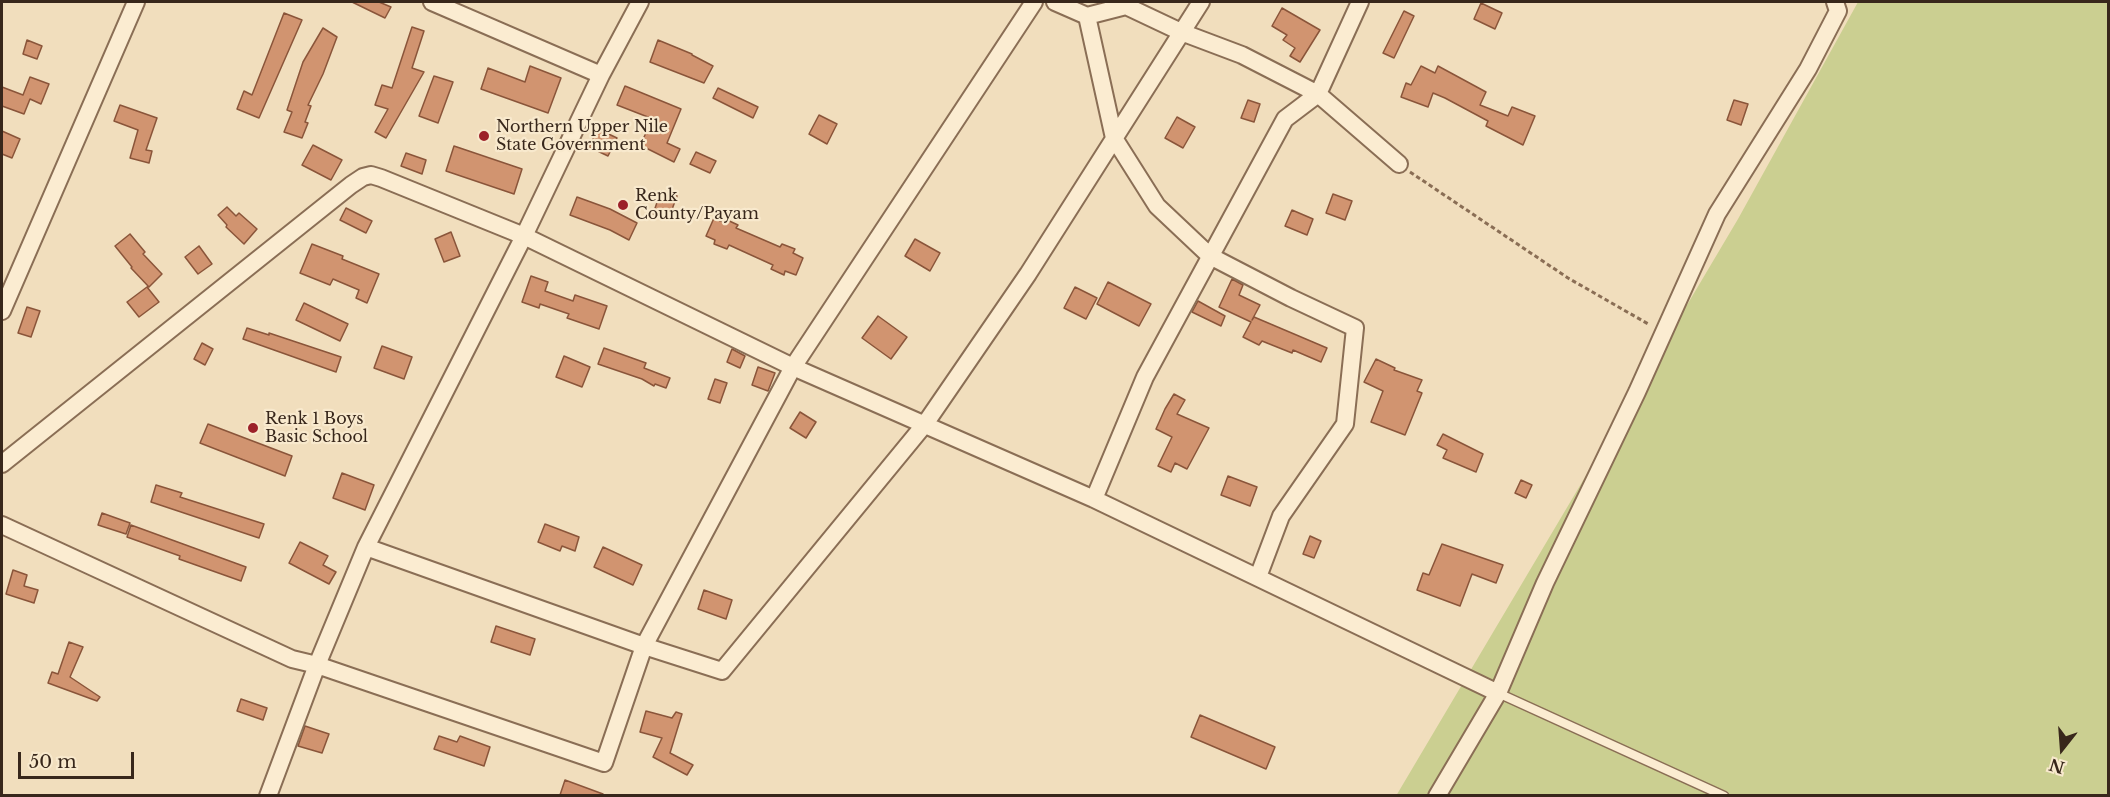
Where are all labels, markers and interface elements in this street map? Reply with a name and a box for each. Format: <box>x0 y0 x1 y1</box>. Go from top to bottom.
place label: Northern Upper Nile State Government <box>496 117 668 155</box>
marker: Northern Upper Nile State Government <box>477 129 491 143</box>
place label: Renk County/Payam <box>635 186 759 224</box>
marker: Renk County/Payam <box>616 198 630 212</box>
place label: Renk 1 Boys Basic School <box>265 409 368 447</box>
marker: Renk 1 Boys Basic School <box>246 421 260 435</box>
north arrow <box>2032 719 2092 779</box>
scale bar <box>21 740 136 778</box>
text: 50 m <box>29 751 77 773</box>
text: N <box>2047 754 2067 778</box>

